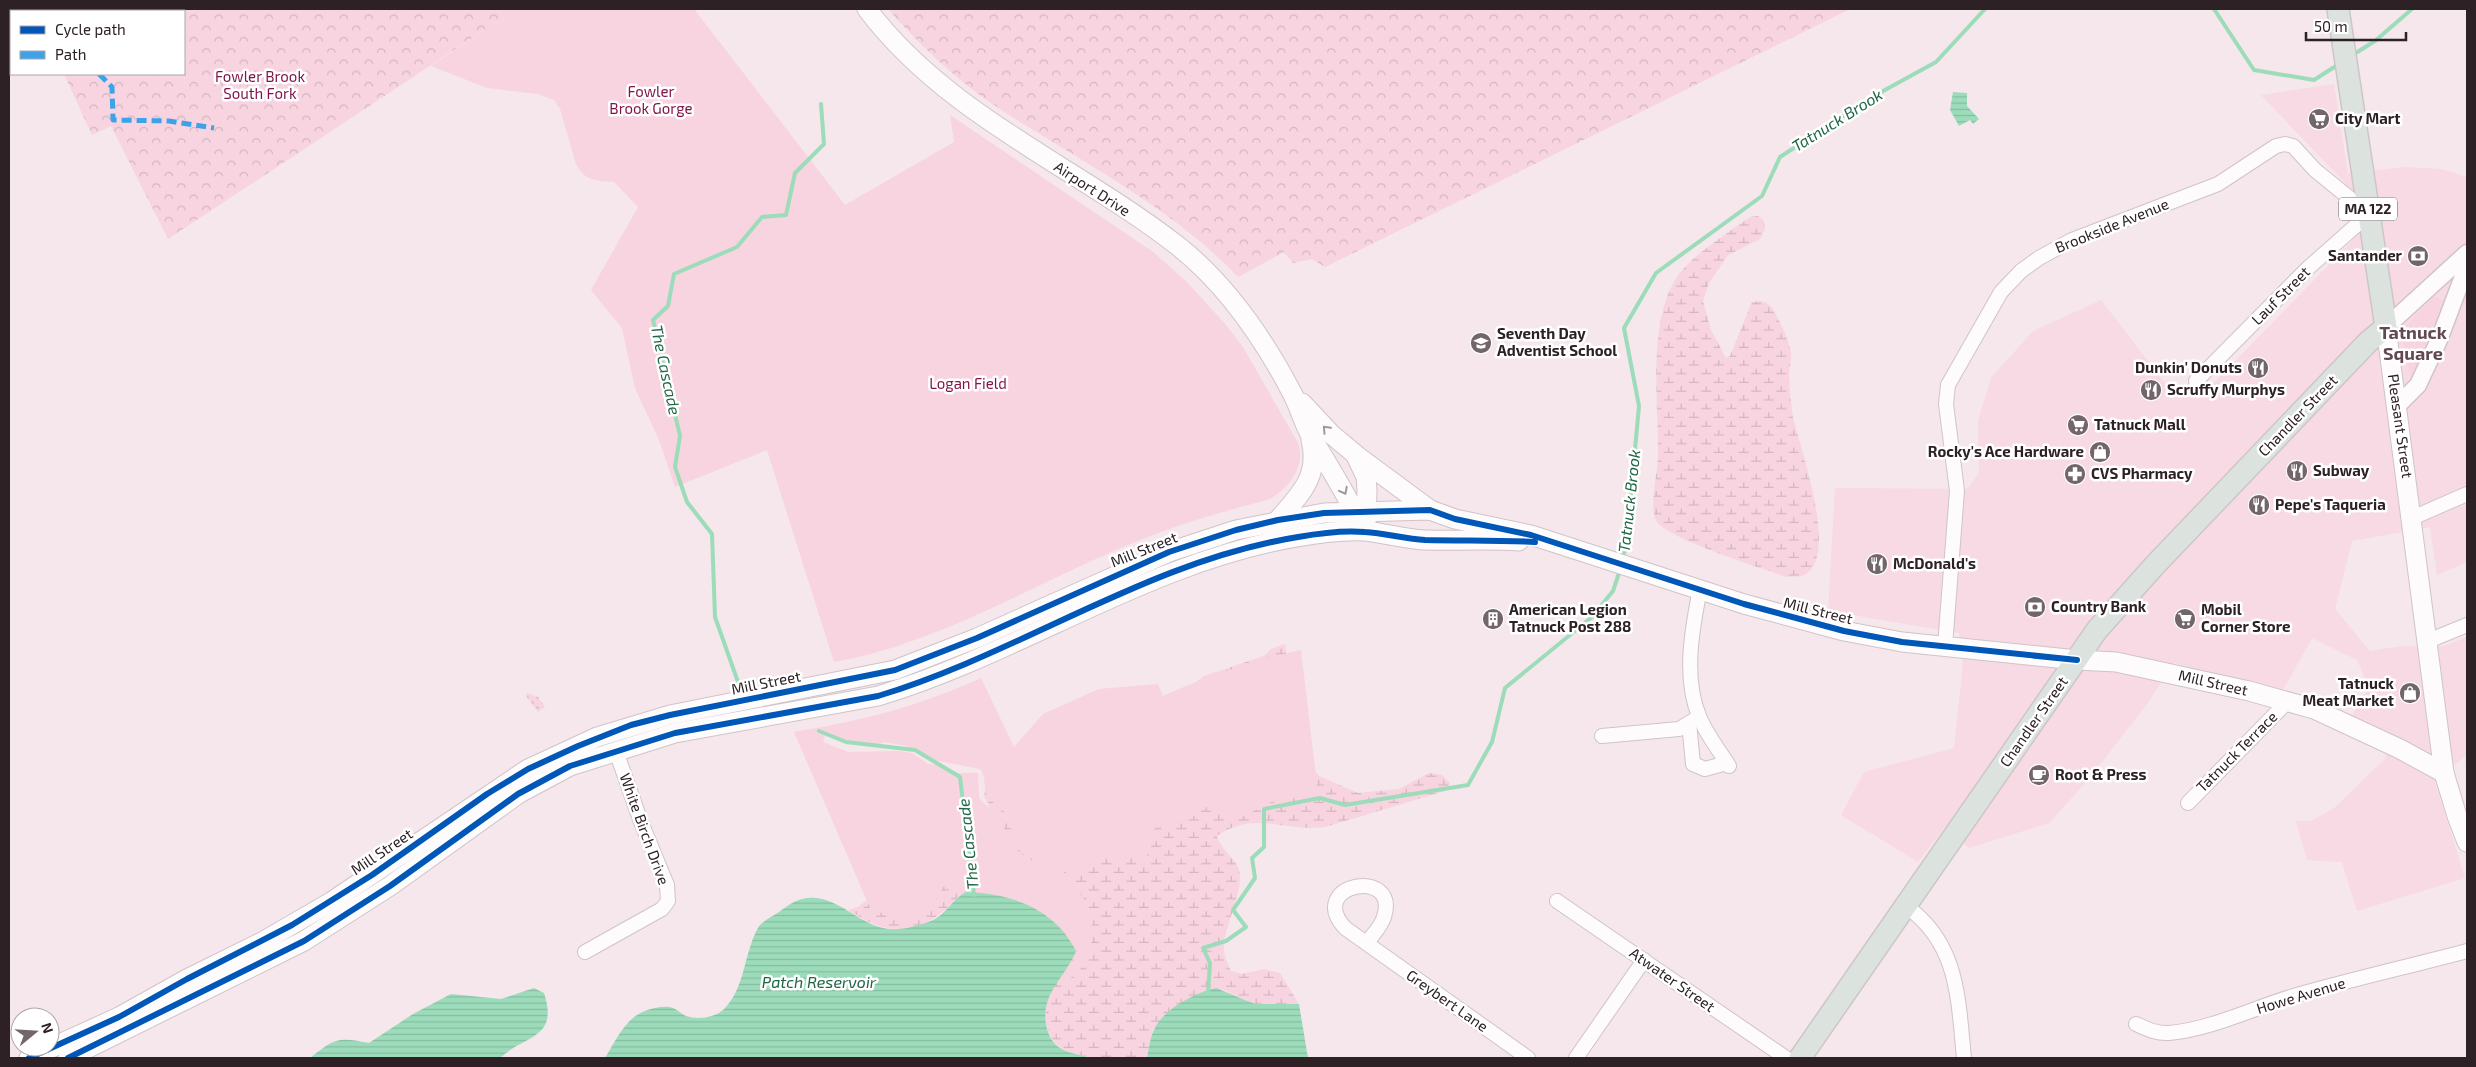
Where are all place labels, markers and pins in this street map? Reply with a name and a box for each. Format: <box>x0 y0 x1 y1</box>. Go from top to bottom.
supermarket icon: City Mart <box>2307 107 2331 131</box>
place label: City Mart <box>2335 109 2400 128</box>
bank icon: Santander <box>2406 244 2430 268</box>
place label: Santander <box>2328 246 2403 264</box>
place label: Seventh Day Adventist School <box>1497 324 1617 359</box>
school or university icon: Seventh Day Adventist School <box>1469 331 1493 355</box>
restaurant icon: Dunkin' Donuts <box>2246 356 2270 380</box>
place label: Dunkin' Donuts <box>2135 358 2242 376</box>
restaurant icon: Scruffy Murphys <box>2139 378 2163 402</box>
place label: Scruffy Murphys <box>2167 380 2285 399</box>
supermarket icon: Tatnuck Mall <box>2066 413 2090 437</box>
place label: Tatnuck Mall <box>2094 415 2186 433</box>
shop icon: Rocky's Ace Hardware <box>2088 440 2112 464</box>
place label: Rocky's Ace Hardware <box>1928 442 2084 461</box>
restaurant icon: Subway <box>2285 459 2309 483</box>
place label: Subway <box>2313 461 2370 480</box>
pharmacy icon: CVS Pharmacy <box>2063 462 2087 486</box>
place label: CVS Pharmacy <box>2091 464 2193 483</box>
restaurant icon: Pepe's Taqueria <box>2247 493 2271 517</box>
place label: Pepe's Taqueria <box>2275 495 2386 513</box>
restaurant icon: McDonald's <box>1865 552 1889 576</box>
place label: McDonald's <box>1893 554 1976 572</box>
bank icon: Country Bank <box>2023 595 2047 619</box>
place label: Country Bank <box>2051 597 2147 616</box>
place label: American Legion Tatnuck Post 288 <box>1509 600 1631 635</box>
place label: Mobil Corner Store <box>2201 600 2290 635</box>
building icon: American Legion Tatnuck Post 288 <box>1481 607 1505 631</box>
supermarket icon: Mobil Corner Store <box>2173 607 2197 631</box>
place label: Tatnuck Meat Market <box>2302 674 2395 709</box>
shop icon: Tatnuck Meat Market <box>2398 681 2422 705</box>
cafe icon: Root & Press <box>2027 763 2051 787</box>
place label: Root & Press <box>2055 765 2146 783</box>

